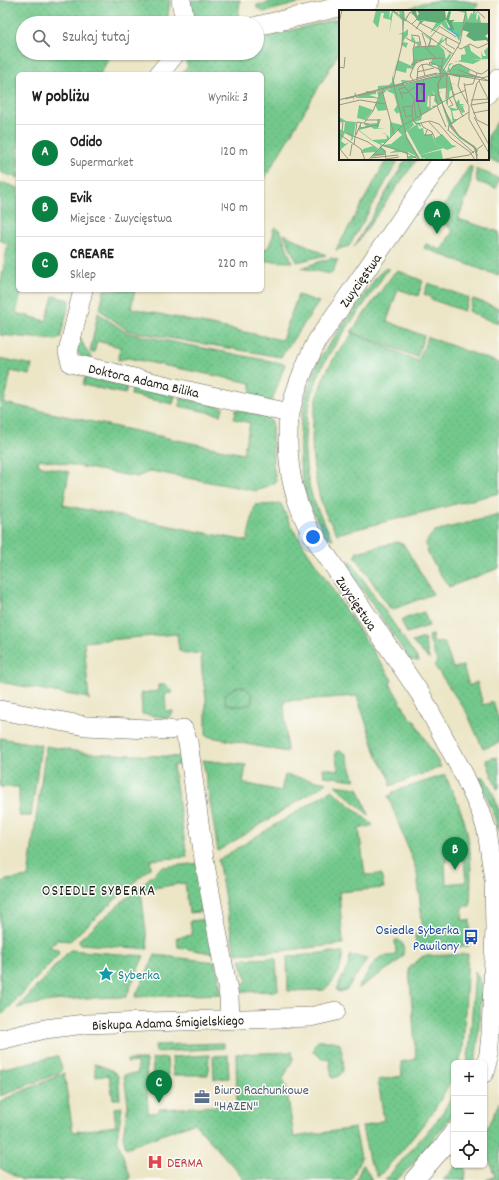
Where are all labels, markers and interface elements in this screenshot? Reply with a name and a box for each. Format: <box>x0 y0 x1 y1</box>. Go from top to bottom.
inset map <box>339 10 489 160</box>
search box <box>16 16 264 60</box>
icon: search <box>30 27 52 49</box>
text: Szukaj tutaj <box>62 27 130 49</box>
text: W pobliżu <box>32 86 89 110</box>
text: Wyniki: 3 <box>208 89 248 108</box>
text: Odido <box>70 132 102 154</box>
text: A <box>41 143 49 162</box>
text: 120 m <box>220 143 248 162</box>
text: Supermarket <box>70 154 134 173</box>
text: Evik <box>70 188 92 210</box>
text: B <box>42 199 48 218</box>
text: 140 m <box>221 199 248 218</box>
pin: A <box>424 201 450 234</box>
text: Miejsce · Zwycięstwa <box>70 210 172 229</box>
text: CREARE <box>70 244 114 266</box>
street label: Zwycięstwa <box>336 250 388 312</box>
text: C <box>42 255 48 274</box>
text: 220 m <box>218 255 248 274</box>
text: Sklep <box>70 266 96 285</box>
street label: Doktora Adama Bilika <box>86 359 201 405</box>
your location <box>303 527 323 547</box>
street label: Zwycięstwa <box>330 573 381 636</box>
pin: B <box>442 837 468 870</box>
district label: OSIEDLE SYBERKA <box>42 881 156 903</box>
place label: Osiedle Syberka Pawilony <box>376 921 459 957</box>
bus stop icon: Osiedle Syberka Pawilony <box>462 928 480 946</box>
place icon: Syberka <box>97 965 115 983</box>
place label: Syberka <box>118 966 160 986</box>
street label: Biskupa Adama Śmigielskiego <box>92 1011 244 1037</box>
map controls <box>451 1060 487 1168</box>
button: + <box>451 1060 487 1096</box>
pin: C <box>146 1070 172 1103</box>
place label: Biuro Rachunkowe "HAZEN" <box>214 1081 309 1117</box>
office icon: Biuro Rachunkowe "HAZEN" <box>193 1088 211 1106</box>
button: − <box>451 1096 487 1132</box>
button: locate <box>451 1132 487 1168</box>
hospital icon: DERMA <box>146 1153 164 1171</box>
place label: DERMA <box>167 1154 204 1174</box>

